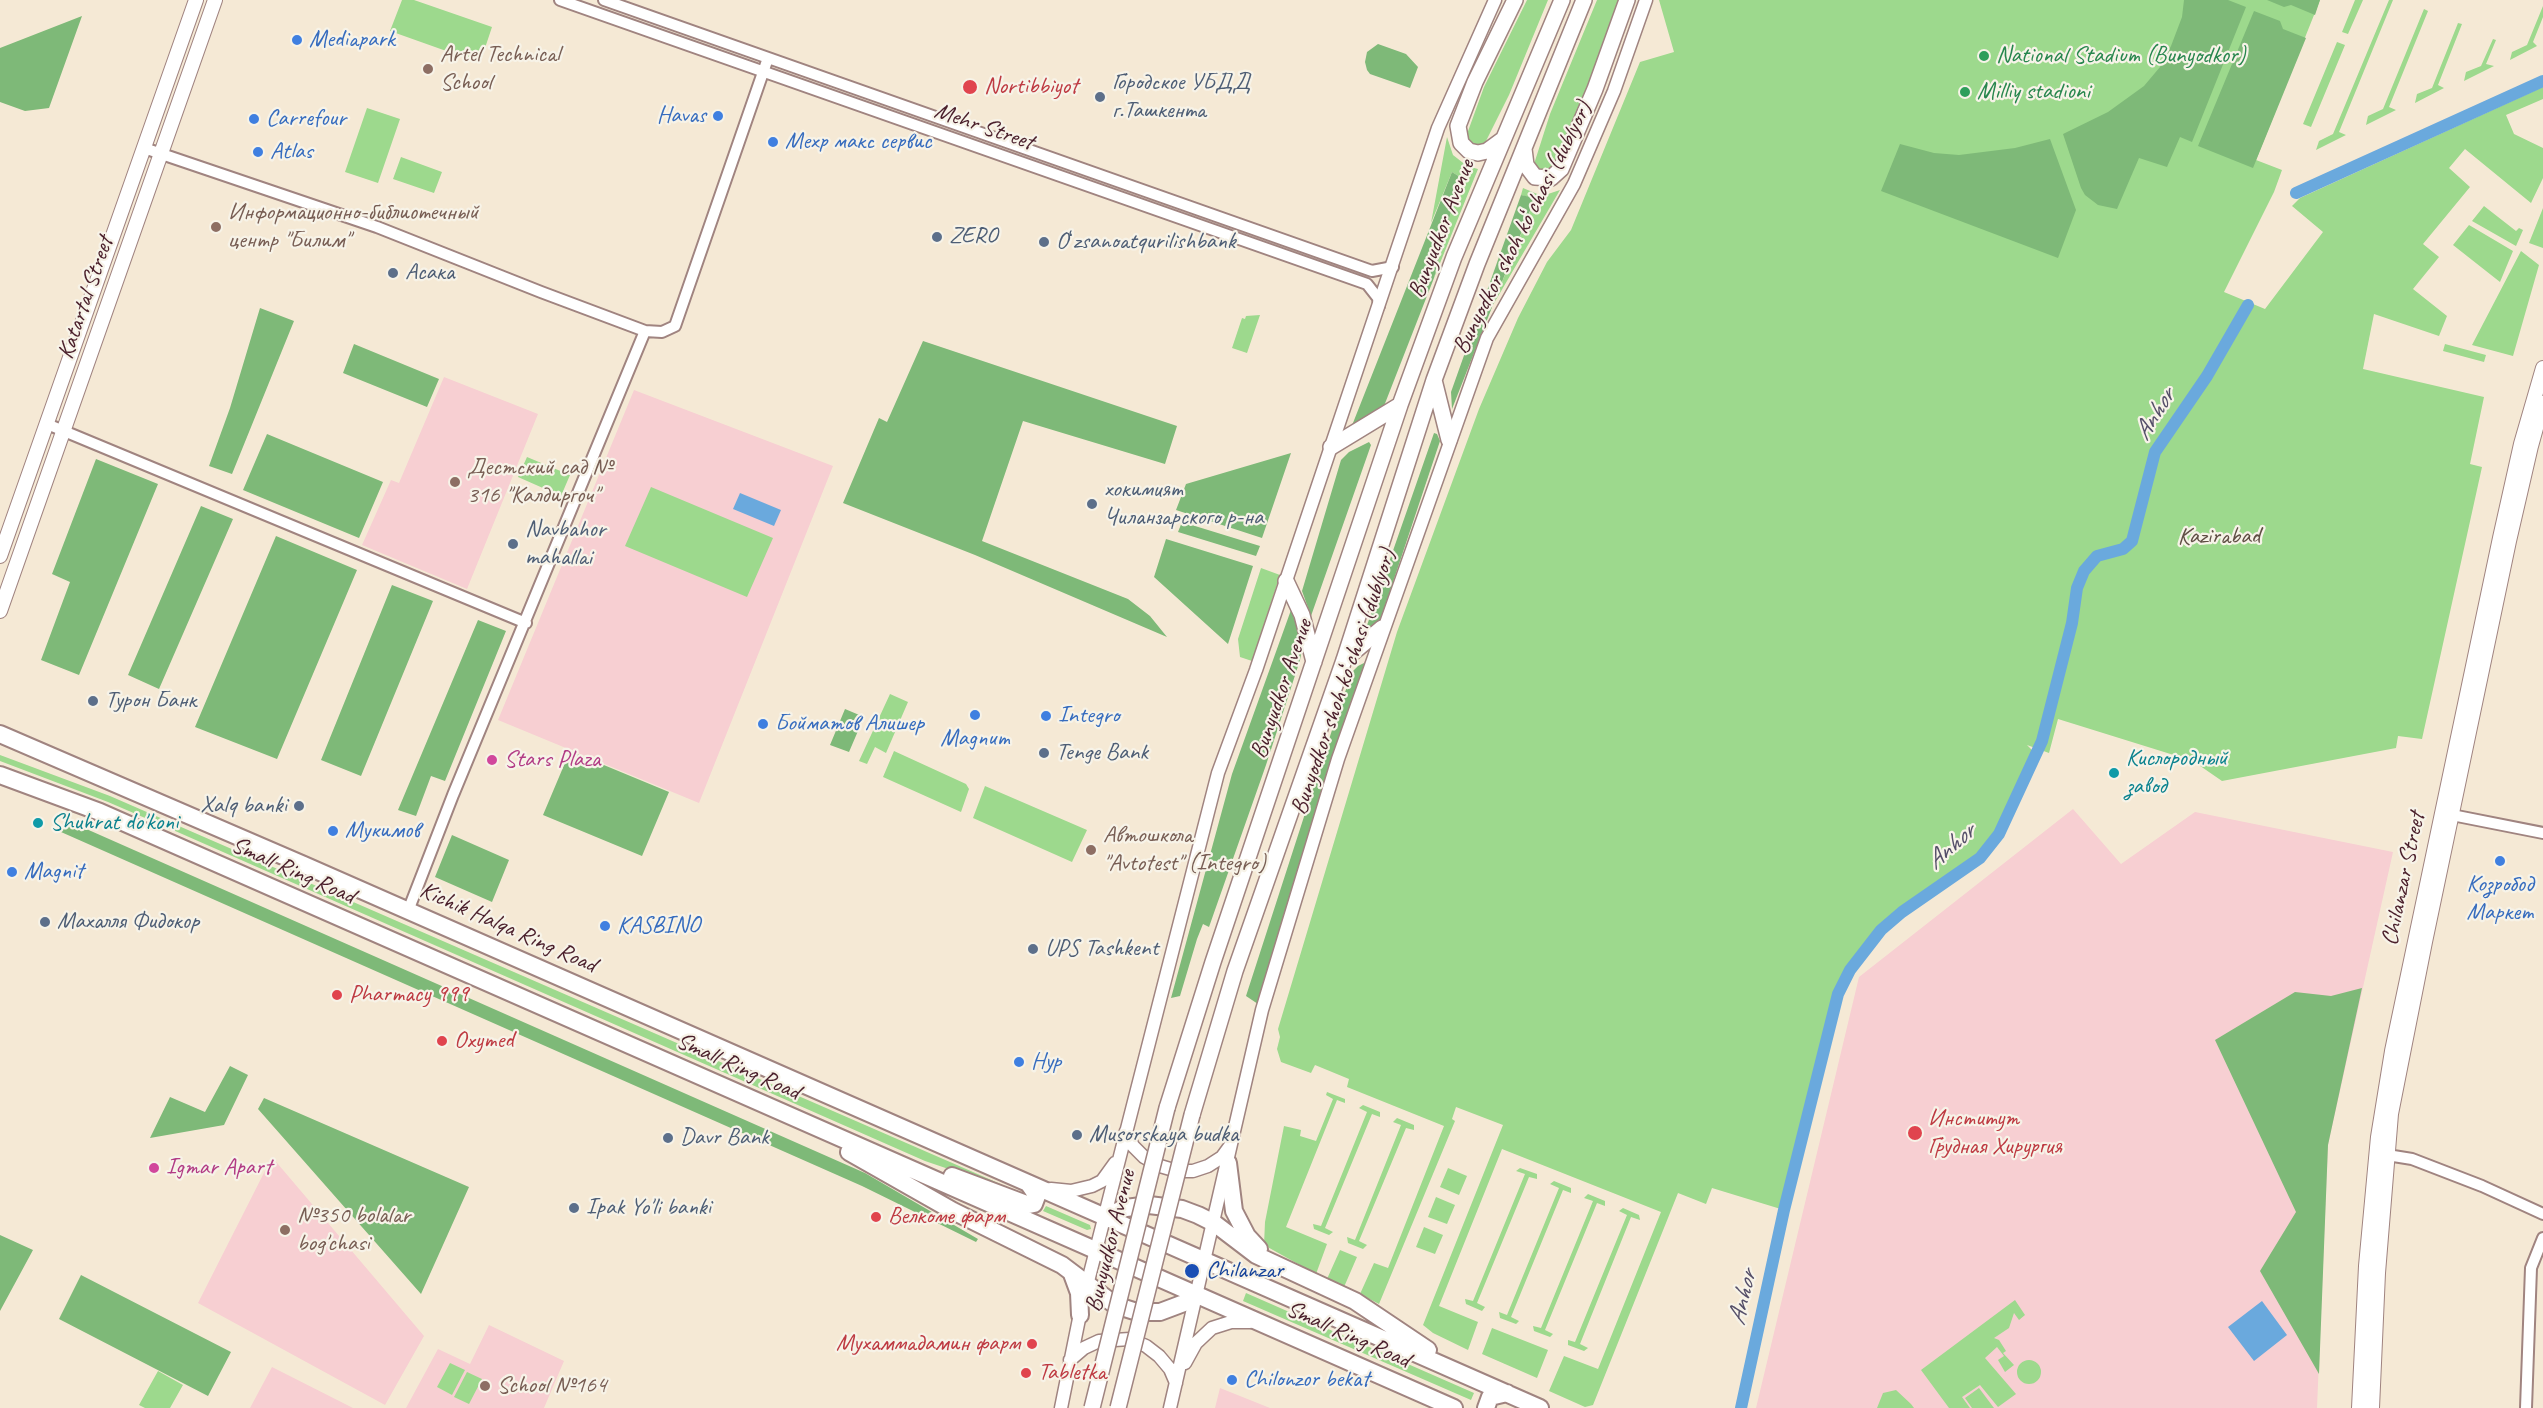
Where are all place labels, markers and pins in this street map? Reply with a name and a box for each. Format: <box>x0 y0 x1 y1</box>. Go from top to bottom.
place label: Mediapark <box>309 26 395 54</box>
marker: Mediapark <box>290 33 304 47</box>
place label: Artel Technical School <box>440 41 560 97</box>
place label: National Stadium (Bunyodkor) <box>1996 42 2246 70</box>
marker: National Stadium (Bunyodkor) <box>1977 49 1991 63</box>
marker: Artel Technical School <box>421 62 435 76</box>
place label: Городское УБДД г.Ташкента <box>1112 69 1250 125</box>
place label: Nortibbiyot <box>984 73 1078 101</box>
marker: Nortibbiyot <box>961 78 979 96</box>
place label: Milliy stadioni <box>1977 78 2090 106</box>
marker: Milliy stadioni <box>1958 85 1972 99</box>
marker: Городское УБДД г.Ташкента <box>1093 90 1107 104</box>
place label: Havas <box>657 102 706 130</box>
place label: Carrefour <box>266 105 346 133</box>
marker: Havas <box>711 109 725 123</box>
marker: Carrefour <box>247 112 261 126</box>
place label: Мехр макс сервис <box>785 128 932 156</box>
marker: Мехр макс сервис <box>766 135 780 149</box>
place label: Atlas <box>270 138 313 166</box>
marker: Atlas <box>251 145 265 159</box>
place label: Информационно-библиотечный центр "Билим" <box>228 199 478 255</box>
marker: Информационно-библиотечный центр "Билим" <box>209 220 223 234</box>
place label: ZERO <box>949 223 997 251</box>
place label: Oʻzsanoatqurilishbank <box>1056 228 1235 256</box>
marker: ZERO <box>930 230 944 244</box>
marker: Oʻzsanoatqurilishbank <box>1037 235 1051 249</box>
place label: Асака <box>405 259 454 287</box>
marker: Асака <box>386 266 400 280</box>
place label: Дестский сад № 316 "Калдиргоч" <box>467 454 612 510</box>
marker: Дестский сад № 316 "Калдиргоч" <box>448 475 462 489</box>
place label: хокимият Чиланзарского р-на <box>1104 476 1264 532</box>
marker: хокимият Чиланзарского р-на <box>1085 497 1099 511</box>
place label: Navbahor mahallai <box>525 516 605 572</box>
marker: Navbahor mahallai <box>506 537 520 551</box>
place label: Турон Банк <box>105 687 196 715</box>
marker: Турон Банк <box>86 694 100 708</box>
place label: Integro <box>1058 702 1120 730</box>
marker: Magnum <box>968 708 982 722</box>
marker: Integro <box>1039 709 1053 723</box>
place label: Бойматов Алишер <box>775 710 924 738</box>
marker: Бойматов Алишер <box>756 717 770 731</box>
place label: Magnum <box>940 725 1010 753</box>
place label: Tenge Bank <box>1056 739 1148 767</box>
place label: Кислородный завод <box>2126 745 2228 801</box>
place label: Stars Plaza <box>504 746 600 774</box>
marker: Tenge Bank <box>1037 746 1051 760</box>
marker: Stars Plaza <box>485 753 499 767</box>
marker: Кислородный завод <box>2107 766 2121 780</box>
place label: Xalq banki <box>200 792 287 820</box>
marker: Xalq banki <box>292 799 306 813</box>
place label: Shuhrat do'koni <box>50 809 179 837</box>
marker: Shuhrat do'koni <box>31 816 45 830</box>
place label: Мукимов <box>345 817 419 845</box>
place label: Автошкола "Avtotest" (Integro) <box>1103 822 1266 878</box>
marker: Мукимов <box>326 824 340 838</box>
marker: Автошкола "Avtotest" (Integro) <box>1084 843 1098 857</box>
marker: Козробод Маркет <box>2493 854 2507 868</box>
place label: Magnit <box>24 858 84 886</box>
marker: Magnit <box>5 865 19 879</box>
place label: Козробод Маркет <box>2466 871 2534 927</box>
place label: Махалля Фидокор <box>57 908 199 936</box>
place label: KASBINO <box>617 912 700 940</box>
marker: Махалля Фидокор <box>38 915 52 929</box>
marker: KASBINO <box>598 919 612 933</box>
place label: UPS Tashkent <box>1045 935 1158 963</box>
marker: UPS Tashkent <box>1026 942 1040 956</box>
place label: Pharmacy 999 <box>349 981 469 1009</box>
marker: Pharmacy 999 <box>330 988 344 1002</box>
place label: Oxymed <box>454 1027 514 1055</box>
marker: Oxymed <box>435 1034 449 1048</box>
place label: Нур <box>1031 1048 1061 1076</box>
marker: Нур <box>1012 1055 1026 1069</box>
place label: Институт Грудная Хирургия <box>1928 1105 2062 1161</box>
place label: Musorskaya budka <box>1089 1121 1238 1149</box>
place label: Davr Bank <box>680 1124 769 1152</box>
marker: Институт Грудная Хирургия <box>1906 1124 1924 1142</box>
marker: Musorskaya budka <box>1070 1128 1084 1142</box>
marker: Davr Bank <box>661 1131 675 1145</box>
place label: Igmar Apart <box>166 1154 272 1182</box>
marker: Igmar Apart <box>147 1161 161 1175</box>
place label: Ipak Yo'li banki <box>586 1194 711 1222</box>
marker: Ipak Yo'li banki <box>567 1201 581 1215</box>
place label: №350 bolalar bog'chasi <box>297 1202 410 1258</box>
place label: Велкоме фарм <box>888 1203 1005 1231</box>
marker: Велкоме фарм <box>869 1210 883 1224</box>
marker: №350 bolalar bog'chasi <box>278 1223 292 1237</box>
place label: Chilanzar <box>1206 1257 1283 1285</box>
marker: Chilanzar <box>1183 1262 1201 1280</box>
place label: Мухаммадамин фарм <box>836 1330 1020 1358</box>
marker: Мухаммадамин фарм <box>1025 1337 1039 1351</box>
place label: Tabletka <box>1038 1359 1106 1387</box>
marker: Tabletka <box>1019 1366 1033 1380</box>
place label: Chilonzor bekat <box>1244 1366 1369 1394</box>
place label: School №164 <box>497 1372 607 1400</box>
marker: Chilonzor bekat <box>1225 1373 1239 1387</box>
marker: School №164 <box>478 1379 492 1393</box>

